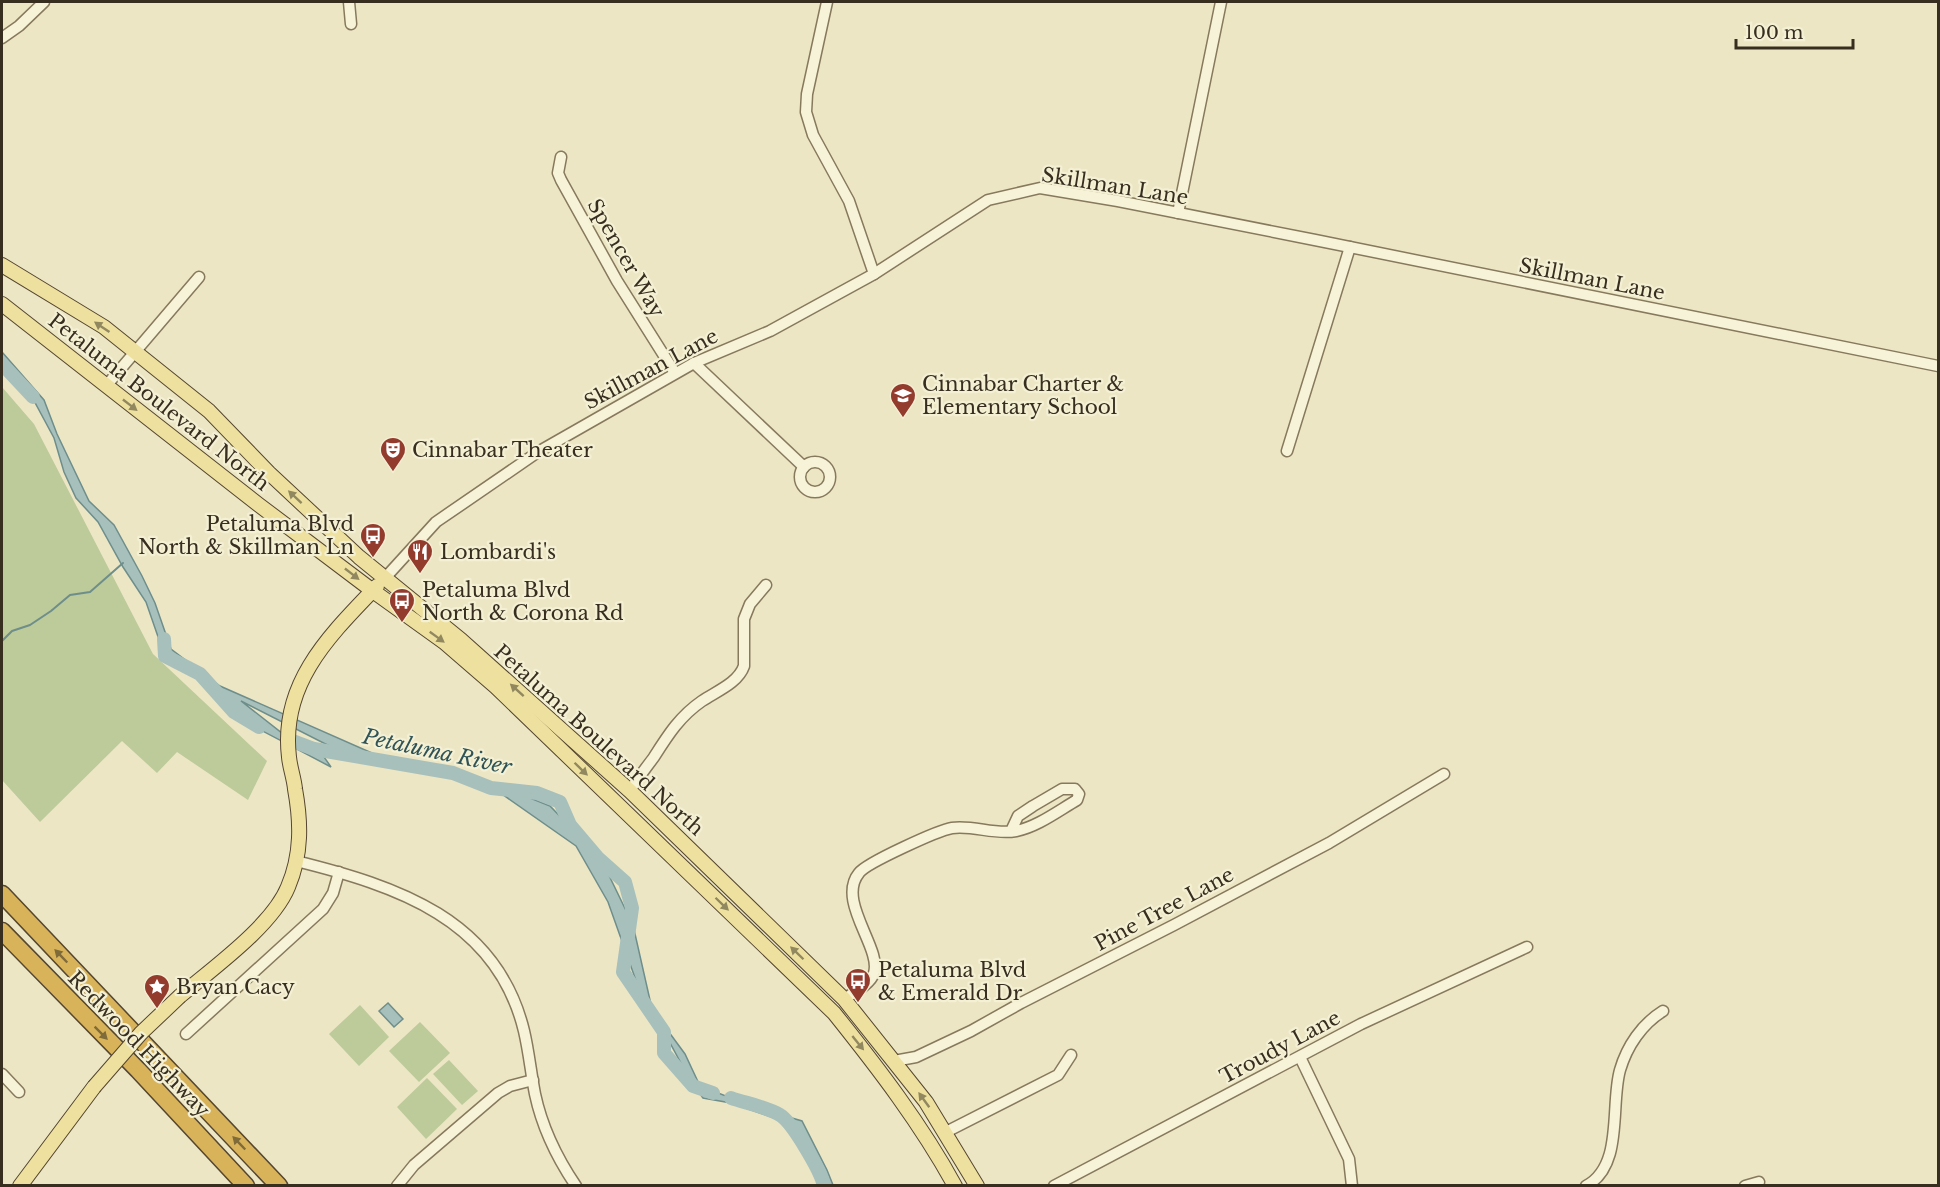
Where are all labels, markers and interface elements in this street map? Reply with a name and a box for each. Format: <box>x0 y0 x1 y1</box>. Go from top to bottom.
scale bar <box>1736 12 1853 50</box>
text: 100 m <box>1745 22 1803 44</box>
street label: Skillman Lane <box>1040 163 1190 209</box>
street label: Spencer Way <box>582 194 670 322</box>
street label: Skillman Lane <box>1517 253 1667 305</box>
street label: Petaluma Boulevard North <box>44 308 274 496</box>
one-way arrow <box>93 321 110 332</box>
street label: Skillman Lane <box>580 324 722 414</box>
place label: Cinnabar Charter & Elementary School <box>922 372 1124 419</box>
school or university icon: Cinnabar Charter & Elementary School <box>888 381 918 419</box>
one-way arrow <box>123 398 138 410</box>
theatre icon: Cinnabar Theater <box>378 435 408 473</box>
place label: Cinnabar Theater <box>412 438 593 462</box>
one-way arrow <box>288 491 303 504</box>
place label: Petaluma Blvd North & Skillman Ln <box>138 512 354 559</box>
bus stop icon: Petaluma Blvd North & Skillman Ln <box>358 521 388 559</box>
restaurant icon: Lombardi's <box>405 537 435 575</box>
place label: Lombardi's <box>440 540 556 564</box>
one-way arrow <box>344 568 359 580</box>
place label: Petaluma Blvd North & Corona Rd <box>422 578 623 625</box>
bus stop icon: Petaluma Blvd North & Corona Rd <box>387 586 417 624</box>
one-way arrow <box>429 631 445 643</box>
street label: Petaluma Boulevard North <box>489 639 709 841</box>
one-way arrow <box>510 684 525 697</box>
water label: Petaluma River <box>359 723 515 781</box>
one-way arrow <box>574 761 588 775</box>
street label: Pine Tree Lane <box>1090 862 1238 956</box>
one-way arrow <box>715 896 729 910</box>
one-way arrow <box>790 947 804 961</box>
one-way arrow <box>54 949 68 964</box>
place label: Petaluma Blvd & Emerald Dr <box>878 958 1026 1005</box>
street label: Redwood Highway <box>63 966 215 1122</box>
bus stop icon: Petaluma Blvd & Emerald Dr <box>843 966 873 1004</box>
place icon: Bryan Cacy <box>142 972 172 1010</box>
place label: Bryan Cacy <box>176 975 295 999</box>
street label: Troudy Lane <box>1216 1005 1344 1089</box>
one-way arrow <box>94 1025 108 1039</box>
one-way arrow <box>852 1035 865 1051</box>
one-way arrow <box>919 1093 931 1108</box>
one-way arrow <box>232 1136 246 1150</box>

